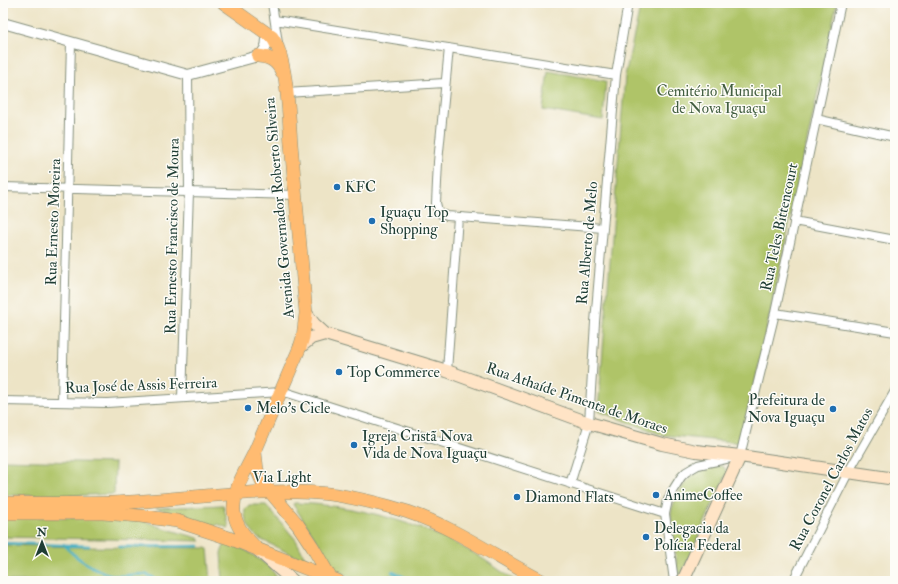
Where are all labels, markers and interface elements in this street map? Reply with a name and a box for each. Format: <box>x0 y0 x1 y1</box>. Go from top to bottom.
park label: Cemitério Municipal de Nova Iguaçu <box>656 82 782 118</box>
street label: Avenida Governador Roberto Silveira <box>260 96 299 320</box>
street label: Rua Ernesto Francisco de Moura <box>161 137 184 334</box>
street label: Rua Ernesto Moreira <box>42 157 65 286</box>
street label: Rua Teles Bittencourt <box>757 161 802 293</box>
place label: KFC <box>345 178 376 197</box>
street label: Rua Alberto de Melo <box>573 181 602 305</box>
marker: KFC <box>332 182 342 192</box>
place label: Iguaçu Top Shopping <box>380 203 449 240</box>
marker: Iguaçu Top Shopping <box>367 216 377 226</box>
street label: Rua Athaíde Pimenta de Moraes <box>484 358 670 438</box>
place label: Top Commerce <box>347 363 440 383</box>
marker: Top Commerce <box>334 367 344 377</box>
street label: Rua José de Assis Ferreira <box>64 373 218 399</box>
place label: Prefeitura de Nova Iguaçu <box>748 391 825 427</box>
place label: Melo's Cicle <box>256 399 330 418</box>
marker: Melo's Cicle <box>243 403 253 413</box>
street label: Rua Coronel Carlos Matos <box>786 404 877 554</box>
marker: Prefeitura de Nova Iguaçu <box>828 404 838 414</box>
place label: Igreja Cristã Nova Vida de Nova Iguaçu <box>362 427 487 463</box>
marker: Igreja Cristã Nova Vida de Nova Iguaçu <box>349 440 359 450</box>
street label: Via Light <box>253 468 312 487</box>
place label: AnimeCoffee <box>663 486 742 505</box>
place label: Diamond Flats <box>525 488 614 507</box>
marker: AnimeCoffee <box>651 490 661 500</box>
marker: Diamond Flats <box>512 492 522 502</box>
place label: Delegacia da Polícia Federal <box>654 519 741 555</box>
north arrow <box>22 522 62 562</box>
text: N <box>36 526 48 539</box>
marker: Delegacia da Polícia Federal <box>641 532 651 542</box>

